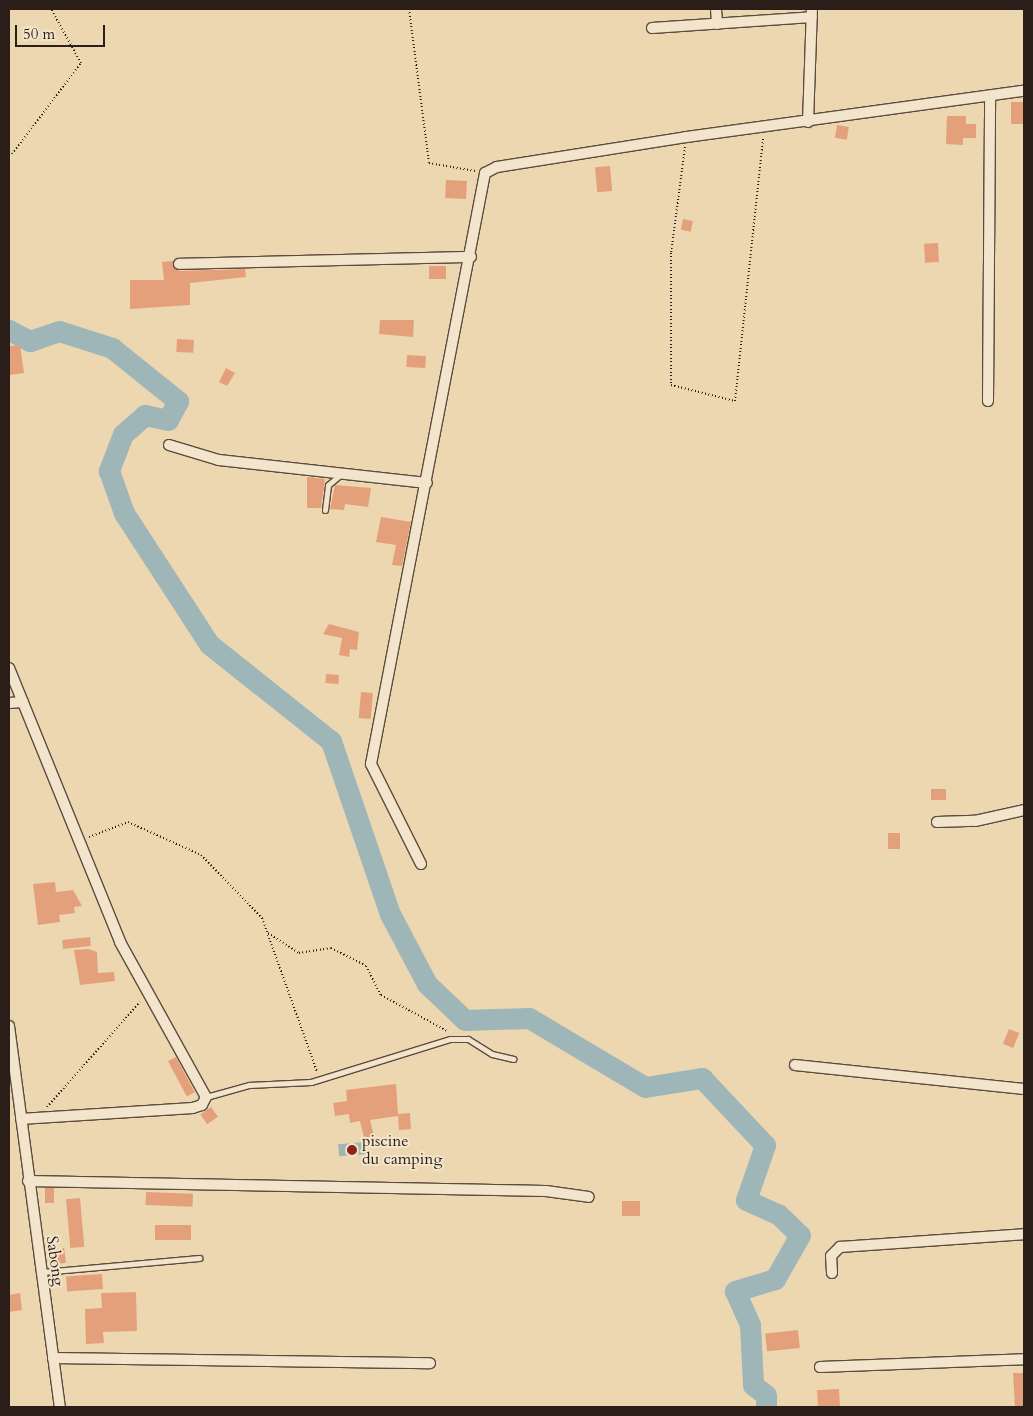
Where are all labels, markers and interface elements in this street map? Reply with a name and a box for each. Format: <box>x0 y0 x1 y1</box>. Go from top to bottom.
scale bar <box>18 15 108 47</box>
text: 50 m <box>23 24 55 44</box>
place label: piscine du camping <box>362 1131 442 1169</box>
marker: piscine du camping <box>346 1144 358 1156</box>
street label: Sabong <box>42 1235 68 1287</box>

